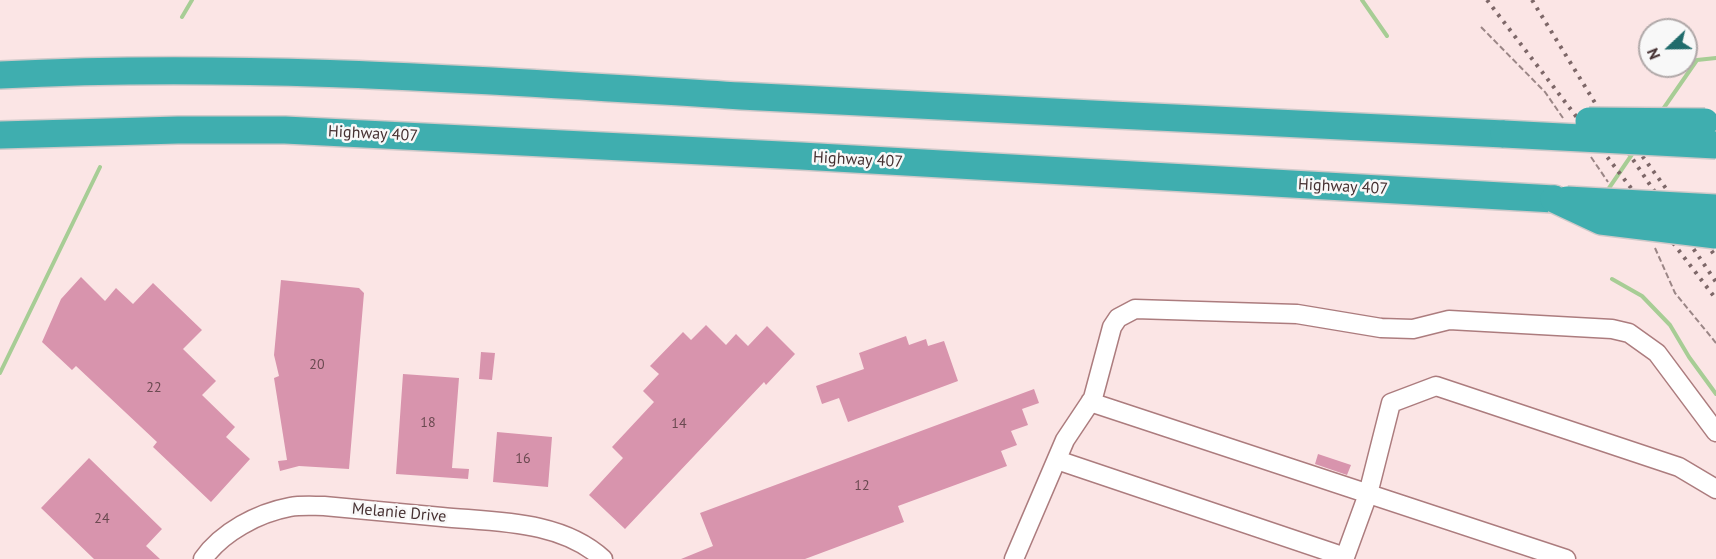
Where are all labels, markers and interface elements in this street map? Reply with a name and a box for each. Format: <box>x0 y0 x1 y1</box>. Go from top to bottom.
north arrow <box>1638 18 1698 78</box>
text: N <box>1642 45 1664 63</box>
street label: Highway 407 <box>328 122 418 146</box>
street label: Highway 407 <box>813 148 903 172</box>
street label: Highway 407 <box>1298 175 1388 199</box>
house number: 20 <box>309 357 325 373</box>
house number: 22 <box>146 380 162 396</box>
house number: 18 <box>420 415 436 431</box>
house number: 14 <box>671 416 687 432</box>
house number: 16 <box>515 451 531 467</box>
house number: 12 <box>854 478 870 494</box>
street label: Melanie Drive <box>351 499 447 527</box>
house number: 24 <box>94 511 110 527</box>

